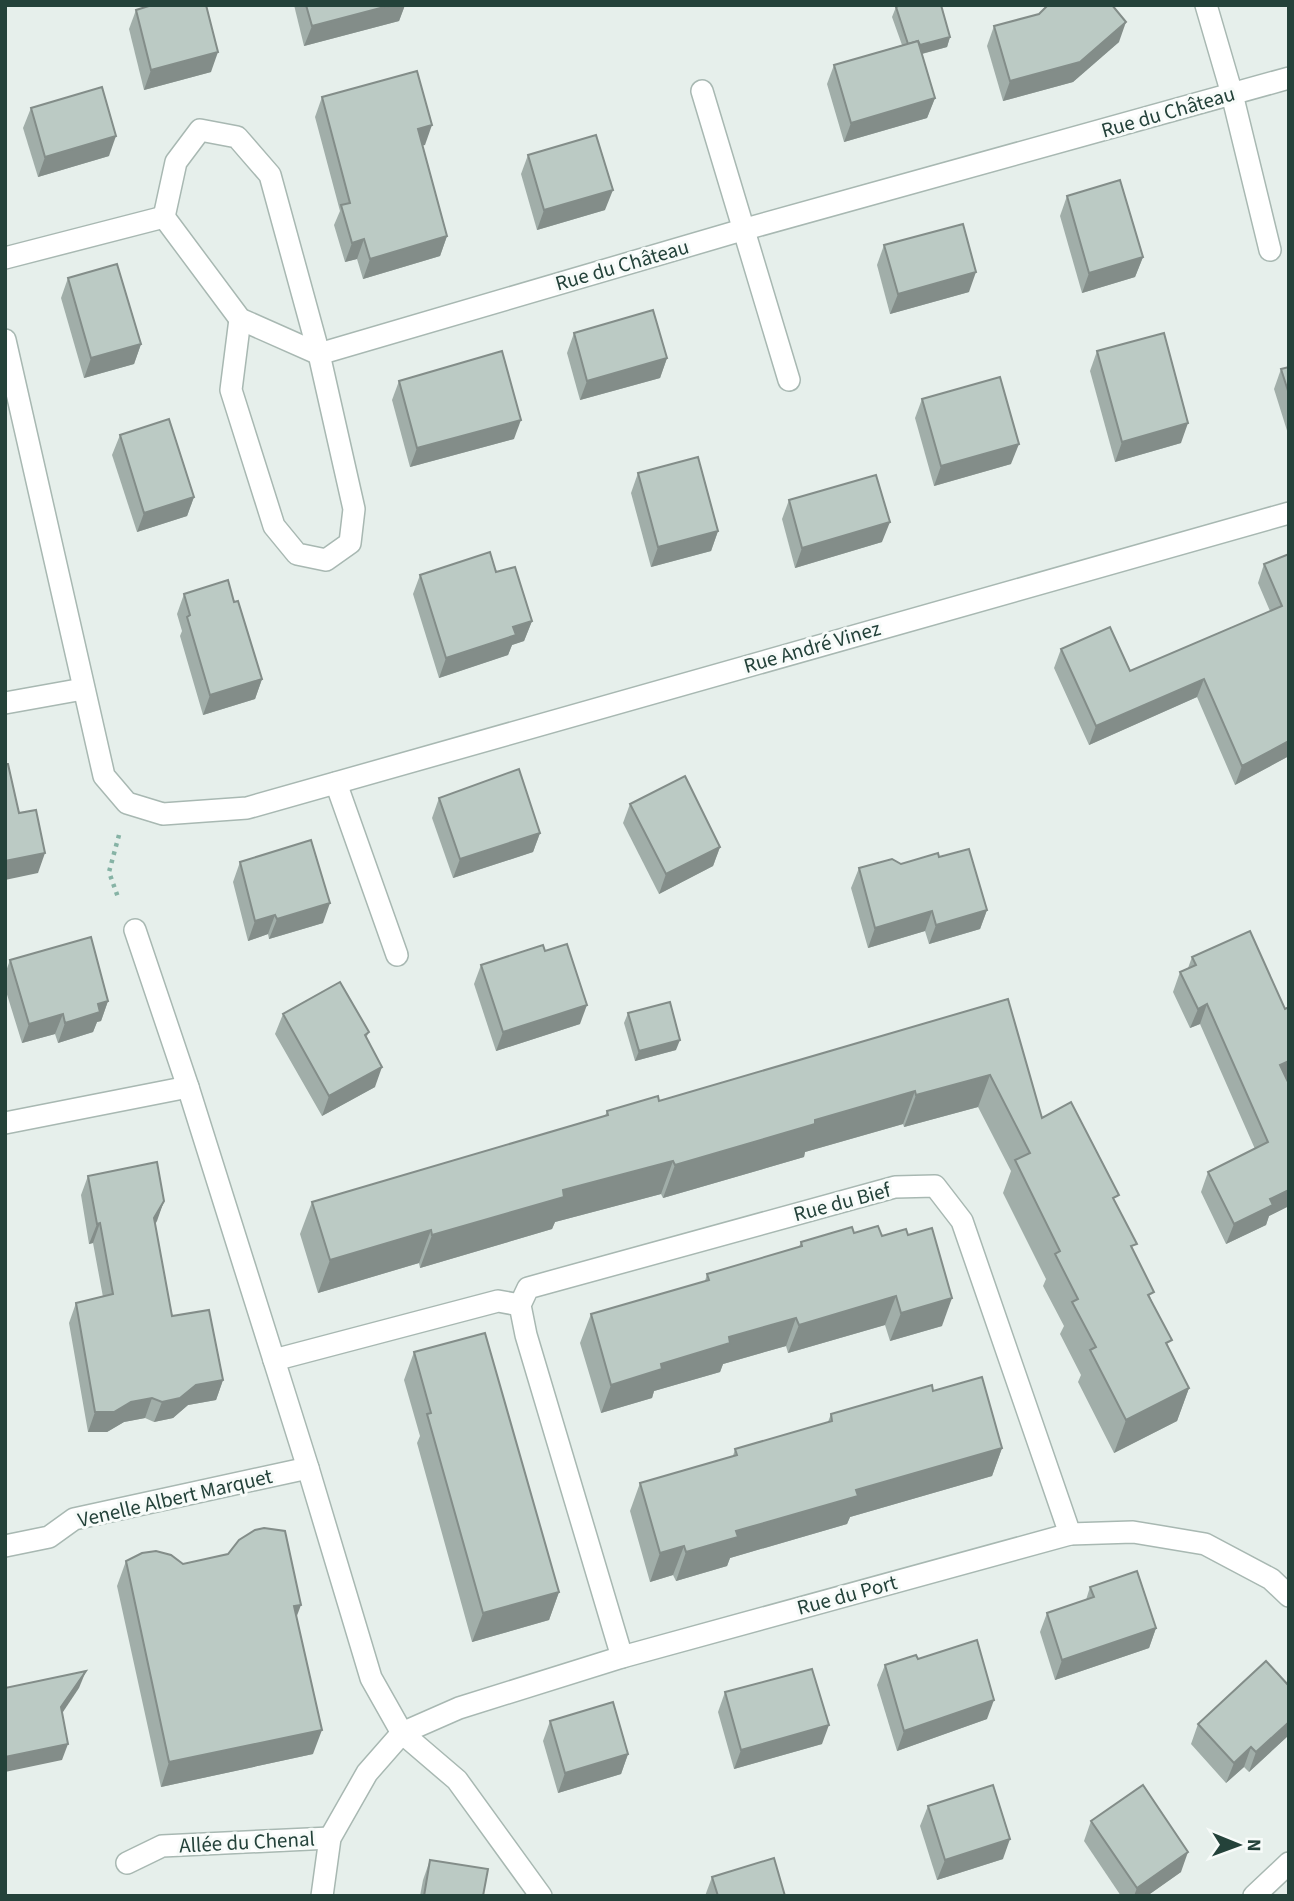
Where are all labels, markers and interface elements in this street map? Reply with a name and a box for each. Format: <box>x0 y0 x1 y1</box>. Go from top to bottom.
street label: Rue du Château <box>1098 79 1238 145</box>
street label: Rue du Château <box>552 232 692 298</box>
street label: Rue André Vinez <box>740 613 884 681</box>
street label: Rue du Bief <box>790 1174 895 1229</box>
street label: Venelle Albert Marquet <box>75 1461 275 1535</box>
street label: Rue du Port <box>794 1567 900 1623</box>
north arrow <box>1203 1810 1273 1880</box>
street label: Allée du Chenal <box>178 1823 316 1861</box>
text: N <box>1240 1839 1267 1852</box>

